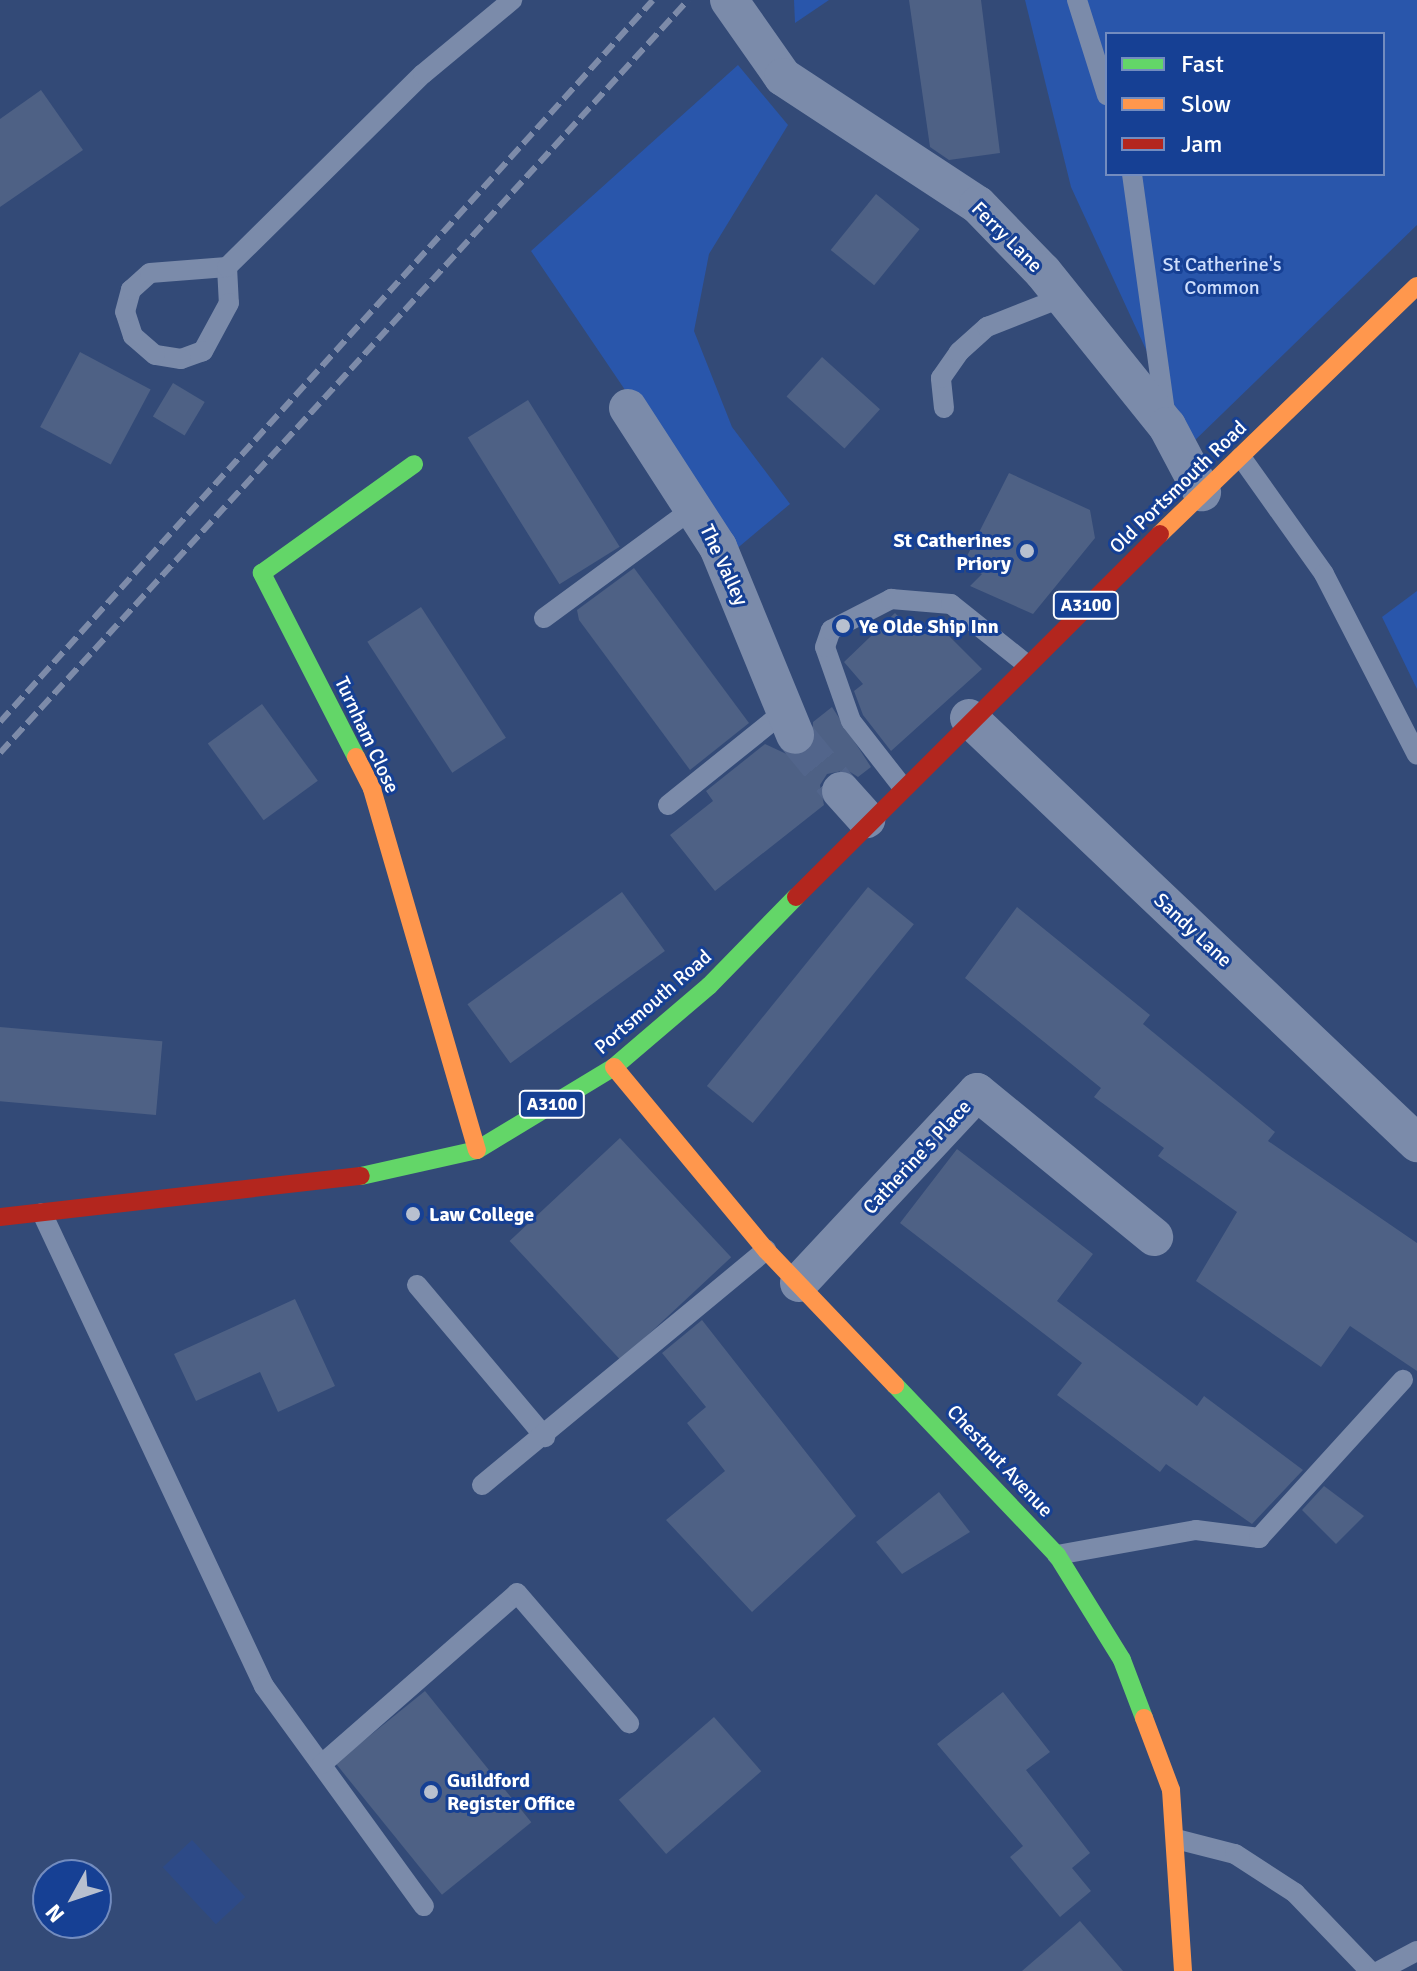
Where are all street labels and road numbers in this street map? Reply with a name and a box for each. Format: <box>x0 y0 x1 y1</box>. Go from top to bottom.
street label: Ferry Lane <box>967 197 1047 277</box>
street label: Old Portsmouth Road <box>1105 415 1251 559</box>
street label: The Valley <box>695 521 753 609</box>
road number: A3100 <box>1052 591 1120 619</box>
street label: Turnham Close <box>330 673 404 797</box>
street label: Sandy Lane <box>1149 888 1237 972</box>
street label: Portsmouth Road <box>590 945 716 1059</box>
road number: A3100 <box>518 1090 586 1118</box>
street label: Catherine's Place <box>858 1095 976 1219</box>
street label: Chestnut Avenue <box>942 1400 1058 1522</box>

